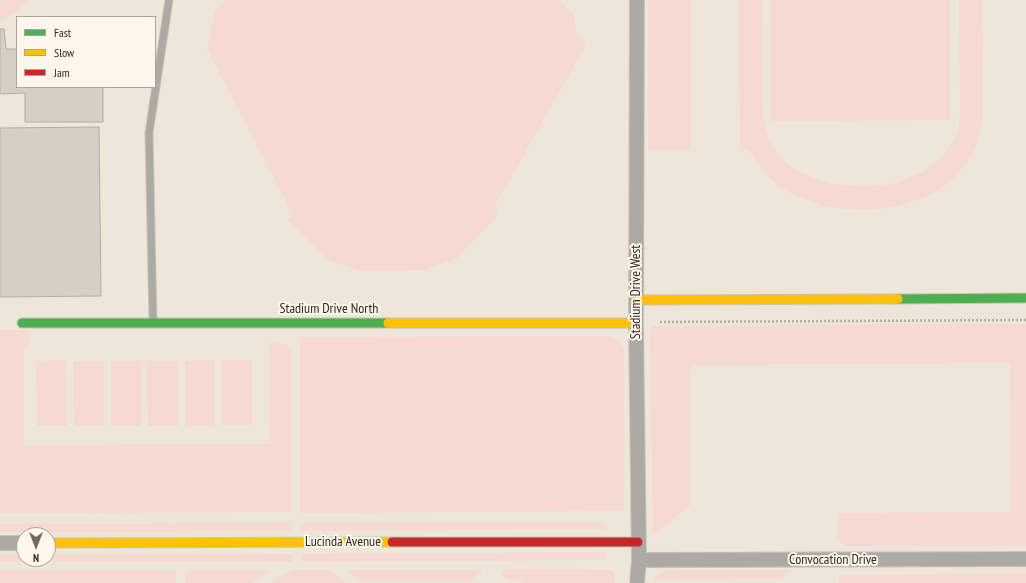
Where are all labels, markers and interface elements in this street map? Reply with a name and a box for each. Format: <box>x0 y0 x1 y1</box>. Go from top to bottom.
legend <box>16 16 156 88</box>
text: Fast <box>54 25 71 40</box>
text: Slow <box>54 45 74 60</box>
text: Jam <box>54 65 70 80</box>
street label: Stadium Drive West <box>628 245 644 339</box>
street label: Stadium Drive North <box>280 301 378 317</box>
north arrow <box>16 527 56 567</box>
street label: Lucinda Avenue <box>305 534 381 550</box>
text: N <box>33 551 39 565</box>
street label: Convocation Drive <box>789 552 877 568</box>

